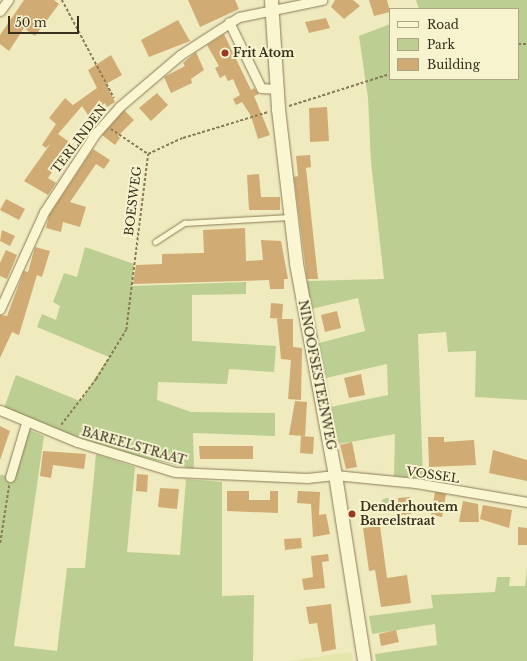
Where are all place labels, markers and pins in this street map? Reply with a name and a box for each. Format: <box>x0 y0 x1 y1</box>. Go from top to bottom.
place label: Frit Atom <box>233 46 295 60</box>
marker: Frit Atom <box>220 48 230 58</box>
place label: Denderhoutem Bareelstraat <box>360 500 458 528</box>
marker: Denderhoutem Bareelstraat <box>347 509 357 519</box>

